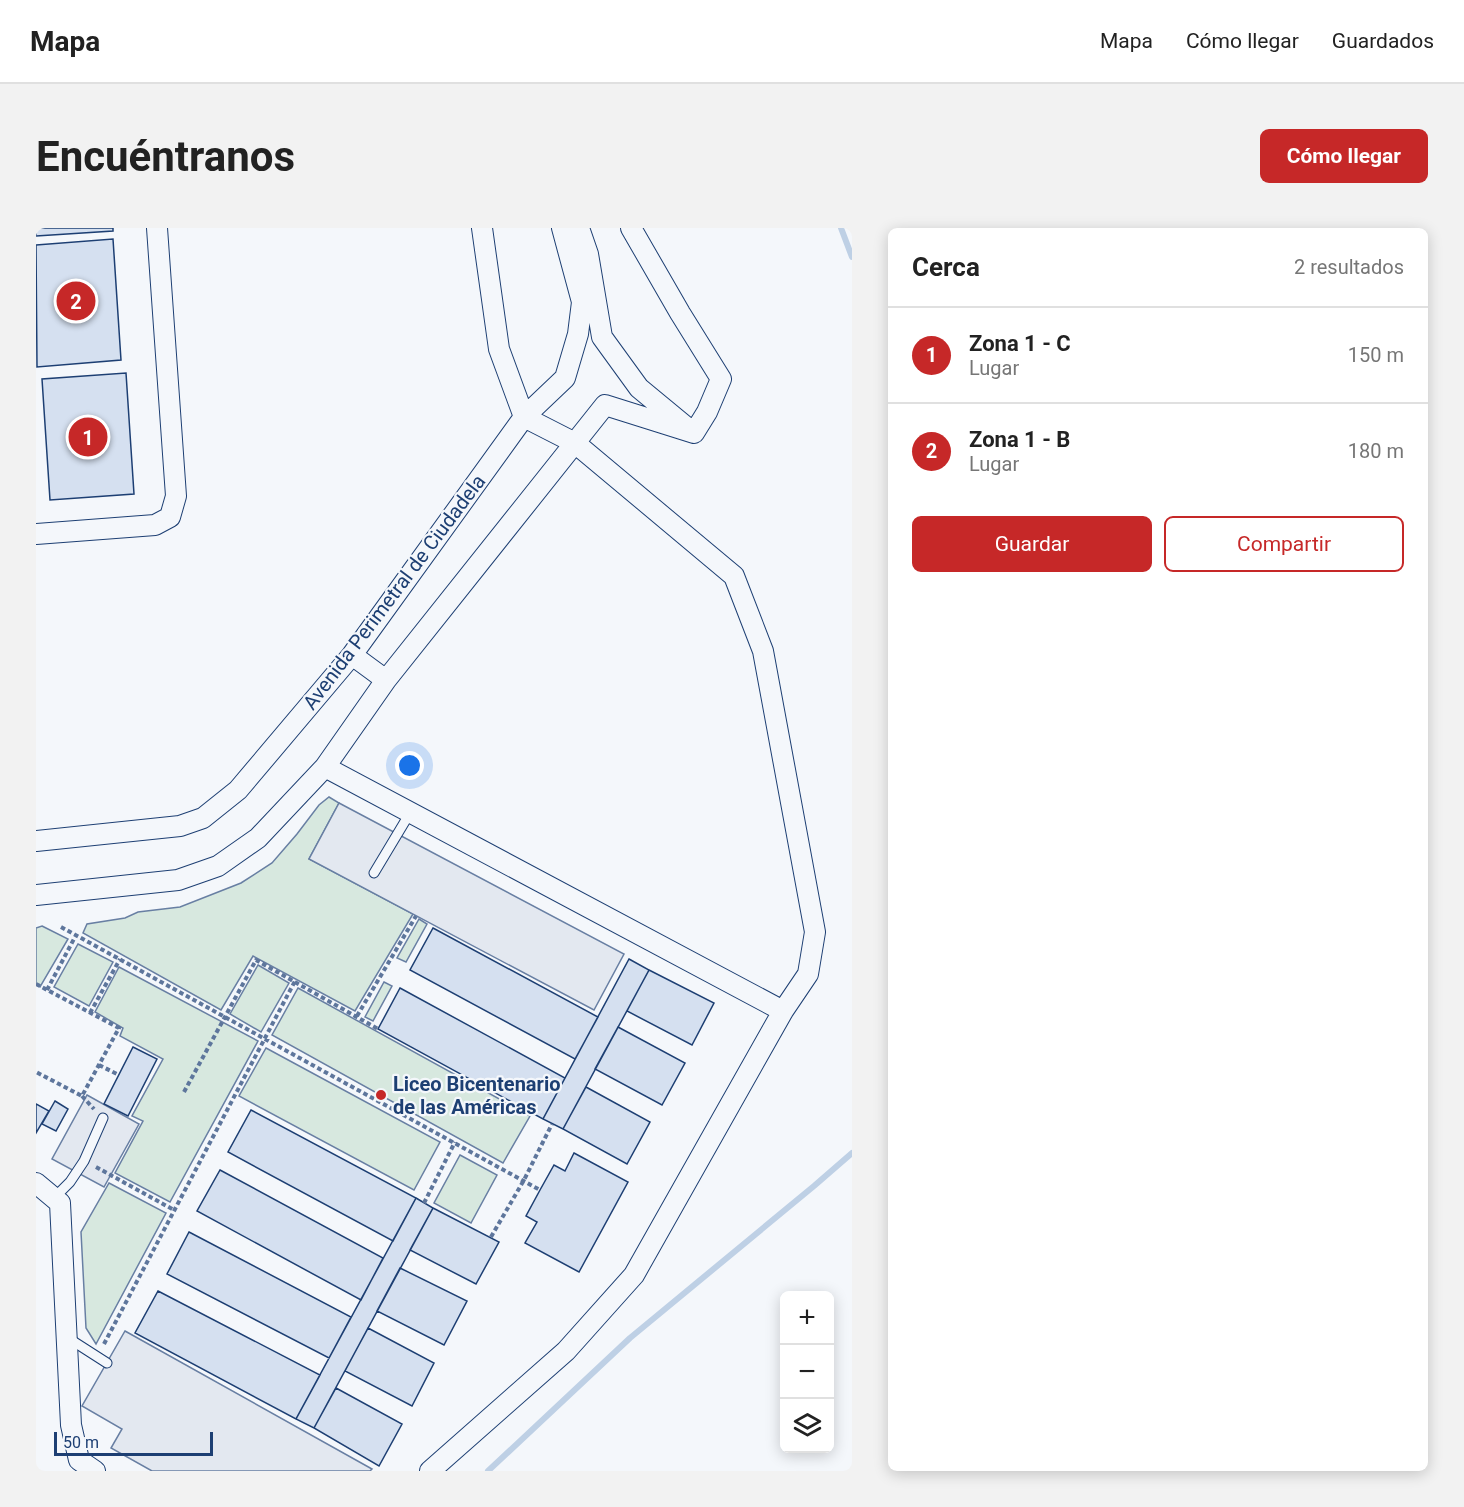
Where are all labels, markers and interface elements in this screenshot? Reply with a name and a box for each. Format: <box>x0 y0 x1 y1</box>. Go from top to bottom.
text: Mapa <box>30 25 100 58</box>
text: Mapa <box>1100 29 1153 53</box>
text: Cómo llegar <box>1186 29 1299 53</box>
text: Guardados <box>1332 29 1434 53</box>
button: Cómo llegar <box>1260 129 1428 183</box>
text: Encuéntranos <box>36 132 295 181</box>
text: Cerca <box>912 252 980 282</box>
text: 2 resultados <box>1294 255 1404 279</box>
pin: 2 <box>56 278 96 324</box>
text: Zona 1 - C <box>969 331 1071 356</box>
text: 1 <box>926 343 937 367</box>
text: 150 m <box>1348 343 1404 367</box>
text: Lugar <box>969 356 1019 380</box>
pin: 1 <box>68 414 108 460</box>
text: Zona 1 - B <box>969 427 1070 452</box>
text: 2 <box>926 439 937 463</box>
text: 180 m <box>1348 439 1404 463</box>
text: Lugar <box>969 452 1019 476</box>
street label: Avenida Perimetral de Ciudadela <box>298 470 490 714</box>
button: Guardar <box>912 516 1152 572</box>
button: Compartir <box>1164 516 1404 572</box>
your location <box>395 751 424 780</box>
place label: Liceo Bicentenario de las Américas <box>393 1072 560 1119</box>
marker: Liceo Bicentenario de las Américas <box>374 1088 388 1102</box>
map controls <box>780 1291 834 1453</box>
button: + <box>780 1291 834 1345</box>
button: − <box>780 1345 834 1399</box>
button: layers <box>780 1399 834 1453</box>
scale bar <box>54 1429 213 1456</box>
text: 50 m <box>63 1433 99 1452</box>

